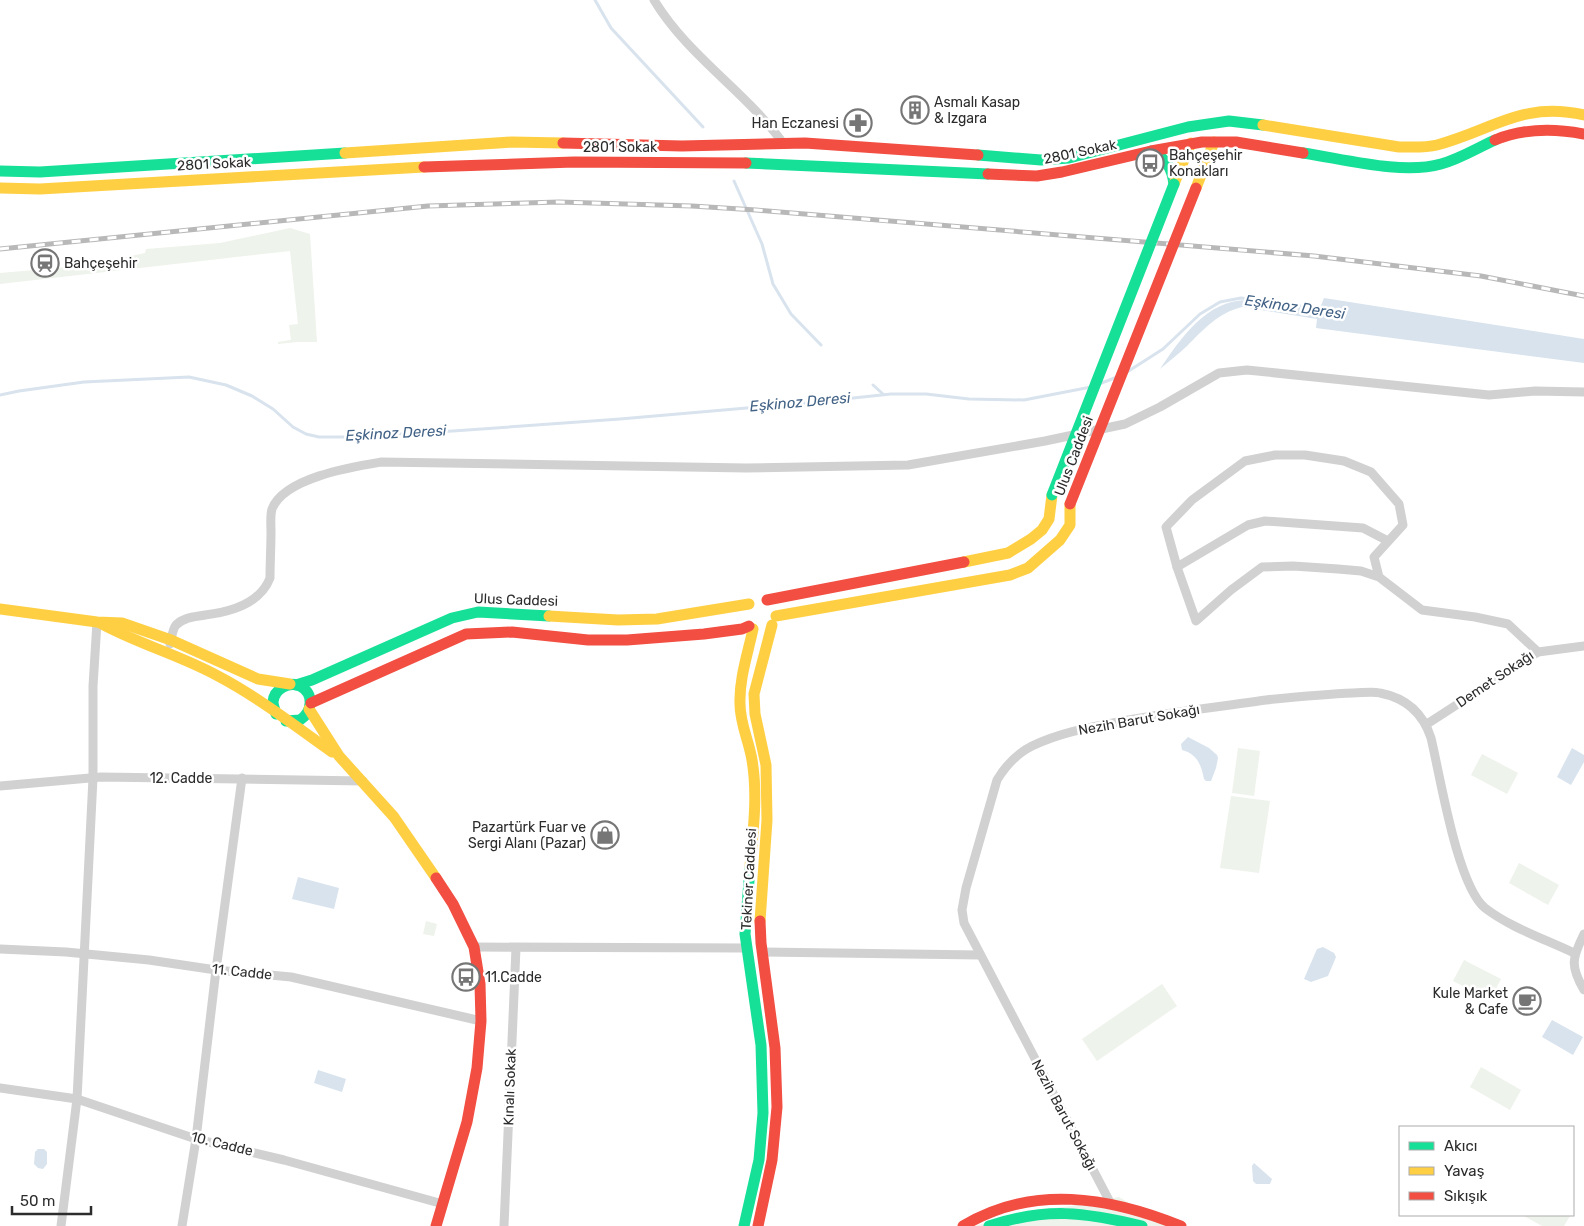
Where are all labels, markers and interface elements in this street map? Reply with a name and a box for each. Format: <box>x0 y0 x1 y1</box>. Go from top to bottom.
place label: Asmalı Kasap & Izgara <box>934 94 1020 127</box>
building icon: Asmalı Kasap & Izgara <box>900 95 930 125</box>
pharmacy icon: Han Eczanesi <box>843 108 873 138</box>
place label: Han Eczanesi <box>752 115 839 132</box>
street label: 2801 Sokak <box>1042 136 1119 168</box>
street label: 2801 Sokak <box>583 139 658 156</box>
place label: Bahçeşehir Konakları <box>1169 147 1243 180</box>
bus stop icon: Bahçeşehir Konakları <box>1135 148 1165 178</box>
street label: 2801 Sokak <box>176 154 252 174</box>
station icon: Bahçeşehir <box>30 248 60 278</box>
place label: Bahçeşehir <box>64 255 138 272</box>
water label: Eşkinoz Deresi <box>1244 291 1347 323</box>
water label: Eşkinoz Deresi <box>749 389 851 415</box>
street label: Ulus Caddesi <box>1051 414 1097 498</box>
water label: Eşkinoz Deresi <box>345 421 447 445</box>
street label: Ulus Caddesi <box>474 590 558 610</box>
street label: Demet Sokağı <box>1453 647 1537 711</box>
street label: Nezih Barut Sokağı <box>1077 701 1201 739</box>
street label: 12. Cadde <box>150 770 213 787</box>
place label: Pazartürk Fuar ve Sergi Alanı (Pazar) <box>468 819 586 852</box>
shop icon: Pazartürk Fuar ve Sergi Alanı (Pazar) <box>590 820 620 850</box>
street label: Tekiner Caddesi <box>738 828 760 930</box>
street label: 11. Cadde <box>211 960 273 984</box>
bus stop icon: 11.Cadde <box>451 962 481 992</box>
place label: 11.Cadde <box>485 969 542 986</box>
place label: Kule Market & Cafe <box>1432 985 1509 1018</box>
cafe icon: Kule Market & Cafe <box>1512 986 1542 1016</box>
street label: Kınalı Sokak <box>500 1047 520 1126</box>
street label: Nezih Barut Sokağı <box>1028 1057 1100 1173</box>
legend <box>1399 1126 1574 1216</box>
street label: 10. Cadde <box>189 1128 255 1160</box>
text: Akıcı <box>1444 1137 1477 1155</box>
text: Yavaş <box>1444 1162 1485 1180</box>
scale bar <box>12 1184 91 1216</box>
text: Sıkışık <box>1444 1187 1488 1205</box>
text: 50 m <box>20 1192 55 1210</box>

